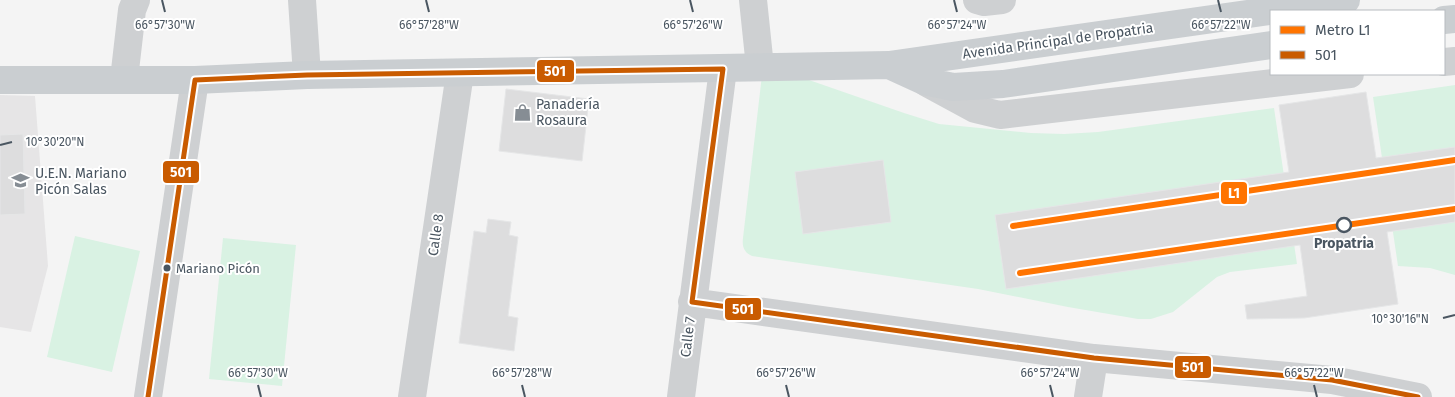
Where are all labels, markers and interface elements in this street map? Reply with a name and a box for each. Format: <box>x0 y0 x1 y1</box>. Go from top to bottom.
legend <box>1270 10 1445 75</box>
text: 66°57'30"W <box>135 18 195 32</box>
text: 66°57'28"W <box>399 18 459 32</box>
text: 66°57'26"W <box>663 18 723 32</box>
text: 66°57'24"W <box>928 18 987 32</box>
text: 66°57'22"W <box>1191 18 1251 32</box>
street label: Avenida Principal de Propatria <box>962 19 1154 63</box>
text: Metro L1 <box>1315 21 1371 39</box>
text: 501 <box>1315 46 1337 64</box>
line badge: 501 <box>536 59 575 83</box>
text: 501 <box>544 63 566 80</box>
place label: Panadería Rosaura <box>536 96 600 129</box>
shop icon: Panadería Rosaura <box>512 102 532 122</box>
text: 10°30'20"N <box>26 135 84 149</box>
line badge: 501 <box>162 160 200 184</box>
text: 501 <box>170 164 192 181</box>
place label: U.E.N. Mariano Picón Salas <box>35 165 127 198</box>
school or university icon: U.E.N. Mariano Picón Salas <box>11 171 31 191</box>
line badge: L1 <box>1220 181 1248 205</box>
text: L1 <box>1228 185 1240 202</box>
street label: Calle 8 <box>425 213 447 257</box>
marker: Propatria <box>1336 217 1352 233</box>
place label: Propatria <box>1314 235 1374 252</box>
place label: Mariano Picón <box>176 261 260 276</box>
marker: Mariano Picón <box>162 263 172 273</box>
line badge: 501 <box>724 297 762 321</box>
text: 501 <box>732 301 754 318</box>
text: 10°30'16"N <box>1371 312 1429 326</box>
street label: Calle 7 <box>677 316 699 358</box>
line badge: 501 <box>1174 355 1212 379</box>
text: 501 <box>1182 359 1204 376</box>
text: 66°57'30"W <box>228 366 288 380</box>
text: 66°57'28"W <box>492 366 552 380</box>
text: 66°57'26"W <box>756 366 816 380</box>
text: 66°57'24"W <box>1021 366 1080 380</box>
text: 66°57'22"W <box>1284 366 1344 380</box>

